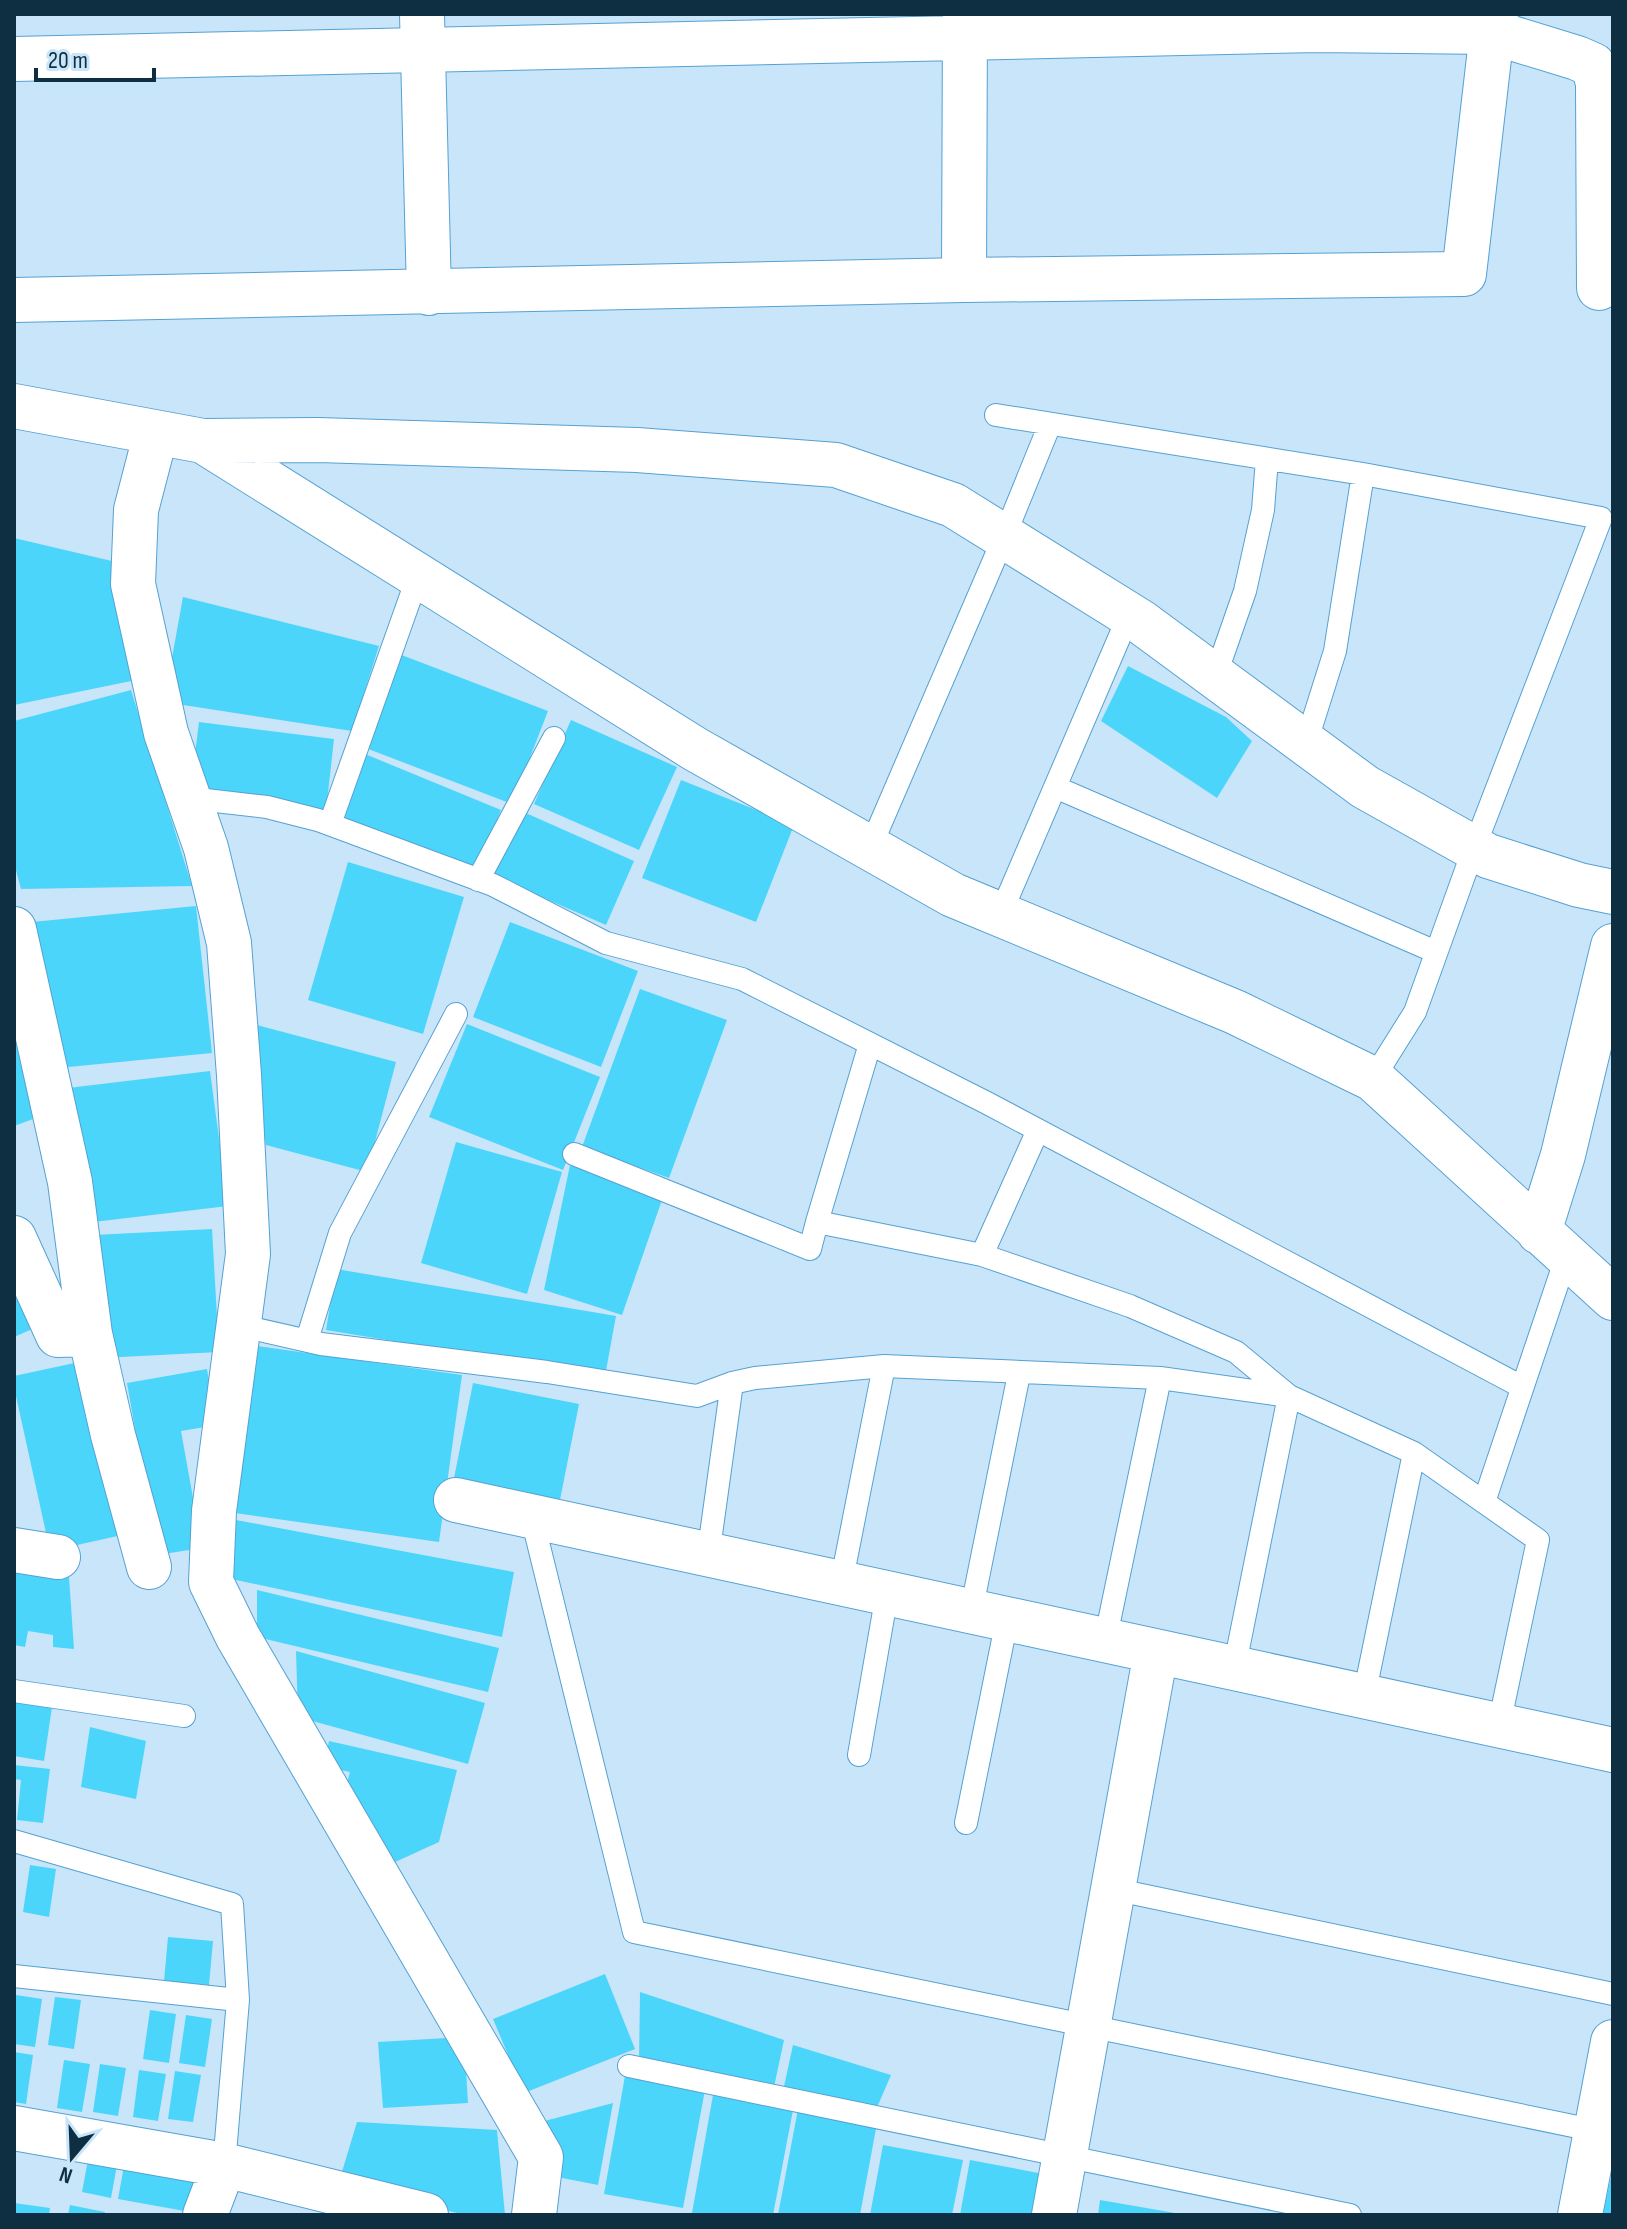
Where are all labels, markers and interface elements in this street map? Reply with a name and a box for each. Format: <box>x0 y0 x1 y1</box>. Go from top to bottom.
scale bar <box>36 32 154 82</box>
text: 20 m <box>48 46 88 75</box>
north arrow <box>32 2117 112 2197</box>
text: N <box>56 2160 76 2189</box>

